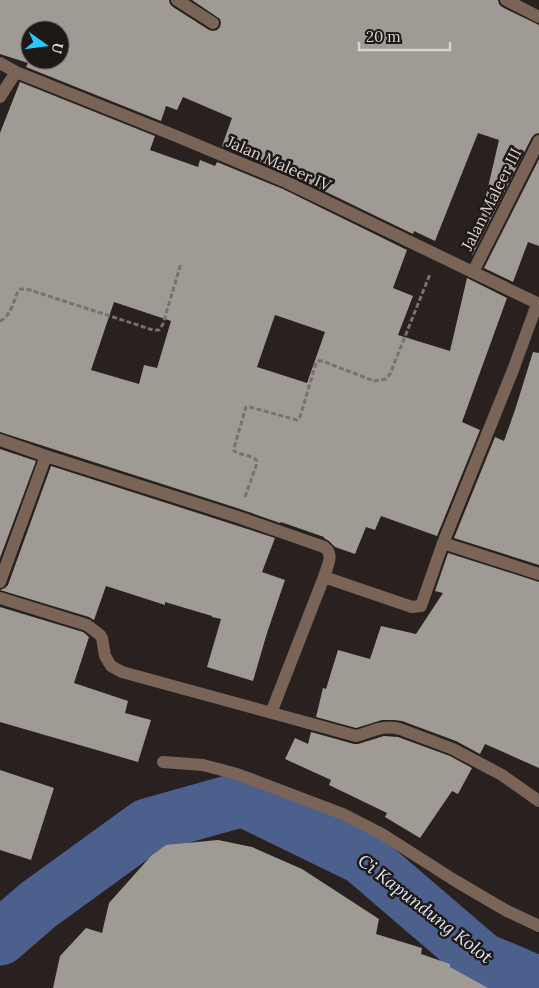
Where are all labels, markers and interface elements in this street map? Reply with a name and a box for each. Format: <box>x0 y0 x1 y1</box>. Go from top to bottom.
north arrow <box>20 20 70 70</box>
scale bar <box>359 20 450 52</box>
text: 20 m <box>366 27 401 46</box>
text: U <box>48 41 68 56</box>
street label: Jalan Maleer IV <box>223 131 335 195</box>
street label: Jalan Maleer III <box>456 144 525 254</box>
water label: Ci Kapundung Kolot <box>353 849 498 969</box>

